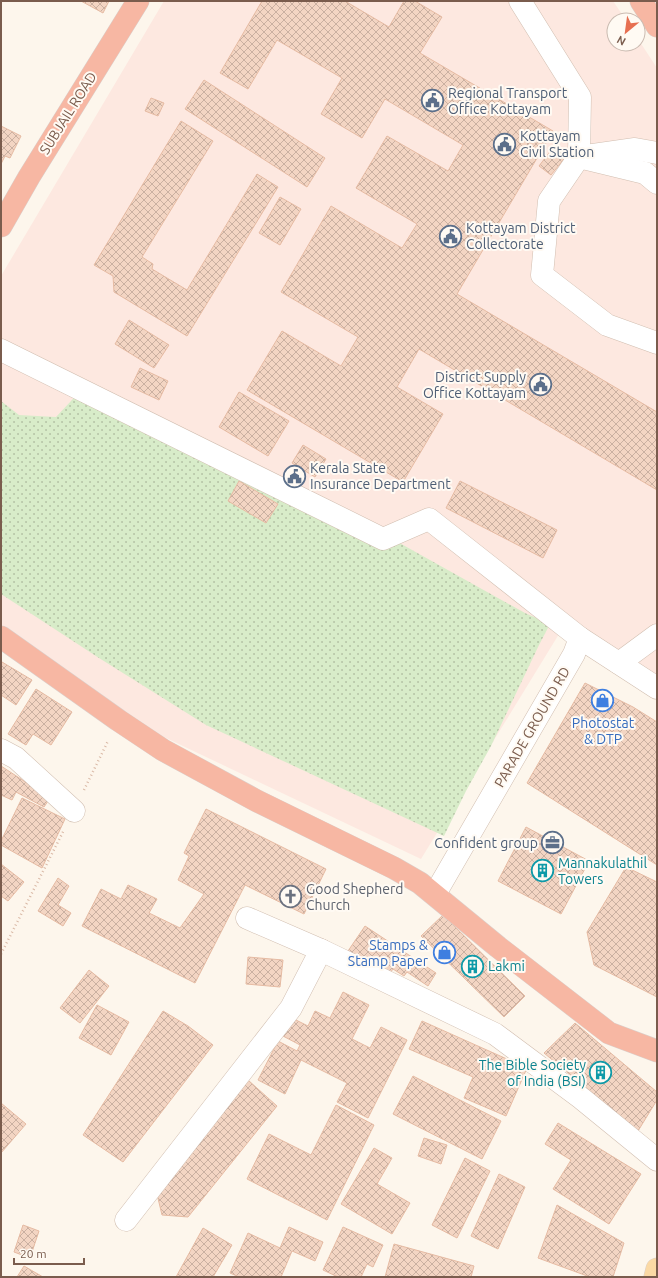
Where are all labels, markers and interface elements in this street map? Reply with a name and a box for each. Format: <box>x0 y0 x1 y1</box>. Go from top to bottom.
north arrow <box>606 12 646 52</box>
text: N <box>615 34 628 48</box>
street label: SUBJAIL ROAD <box>36 69 100 157</box>
place label: Regional Transport Office Kottayam <box>448 85 568 117</box>
public building icon: Regional Transport Office Kottayam <box>420 88 446 114</box>
place label: Kottayam Civil Station <box>520 128 594 160</box>
public building icon: Kottayam Civil Station <box>492 131 518 157</box>
place label: Kottayam District Collectorate <box>466 220 576 252</box>
public building icon: Kottayam District Collectorate <box>437 223 463 249</box>
place label: District Supply Office Kottayam <box>423 369 526 401</box>
public building icon: District Supply Office Kottayam <box>528 372 554 398</box>
place label: Kerala State Insurance Department <box>310 460 451 492</box>
public building icon: Kerala State Insurance Department <box>282 463 308 489</box>
street label: PARADE GROUND RD <box>491 664 573 790</box>
shop icon: Photostat & DTP <box>590 688 616 714</box>
place label: Photostat & DTP <box>572 715 635 747</box>
office icon: Confident group <box>540 830 566 856</box>
place label: Confident group <box>434 835 538 851</box>
place label: Mannakulathil Towers <box>558 855 647 887</box>
building icon: Mannakulathil Towers <box>530 858 556 884</box>
place label: Good Shepherd Church <box>306 881 404 913</box>
church icon: Good Shepherd Church <box>278 884 304 910</box>
place label: Stamps & Stamp Paper <box>348 937 429 969</box>
shop icon: Stamps & Stamp Paper <box>431 940 457 966</box>
building icon: Lakmi <box>460 953 486 979</box>
place label: Lakmi <box>488 958 525 974</box>
place label: The Bible Society of India (BSI) <box>479 1057 586 1089</box>
building icon: The Bible Society of India (BSI) <box>588 1060 614 1086</box>
scale bar <box>14 1240 84 1266</box>
text: 20 m <box>20 1247 47 1260</box>

